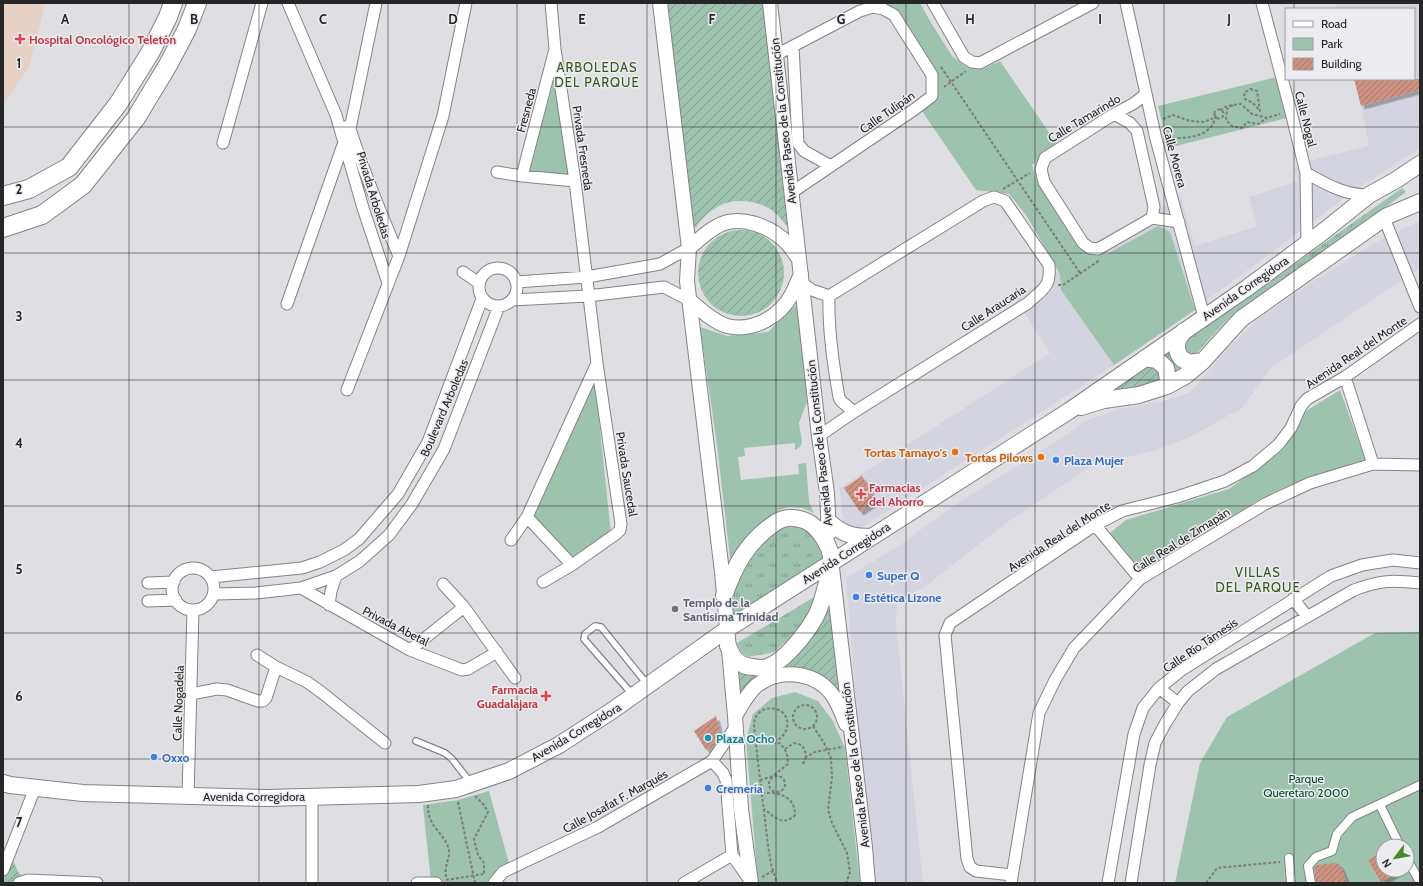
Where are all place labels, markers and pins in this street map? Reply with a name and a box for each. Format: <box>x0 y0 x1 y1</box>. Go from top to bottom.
place label: Hospital Oncológico Teletón <box>29 32 176 47</box>
marker: Hospital Oncológico Teletón <box>14 33 26 45</box>
place label: Tortas Tamayo's <box>864 445 947 460</box>
marker: Tortas Tamayo's <box>950 447 960 457</box>
place label: Tortas Pilows <box>965 450 1033 465</box>
marker: Tortas Pilows <box>1036 452 1046 462</box>
place label: Plaza Mujer <box>1064 453 1124 468</box>
marker: Plaza Mujer <box>1051 455 1061 465</box>
place label: Farmacias del Ahorro <box>869 480 924 509</box>
marker: Farmacias del Ahorro <box>856 489 866 499</box>
place label: Super Q <box>877 568 919 583</box>
marker: Super Q <box>864 570 874 580</box>
place label: Estética Lizone <box>864 590 941 605</box>
marker: Estética Lizone <box>851 592 861 602</box>
place label: Templo de la Santísima Trinidad <box>683 595 778 624</box>
marker: Templo de la Santísima Trinidad <box>670 604 680 614</box>
place label: Farmacia Guadalajara <box>477 682 538 711</box>
marker: Farmacia Guadalajara <box>541 691 551 701</box>
place label: Plaza Ocho <box>716 731 775 746</box>
marker: Plaza Ocho <box>703 733 713 743</box>
place label: Oxxo <box>162 750 190 765</box>
marker: Oxxo <box>149 752 159 762</box>
place label: Cremería <box>716 781 763 796</box>
marker: Cremería <box>703 783 713 793</box>

